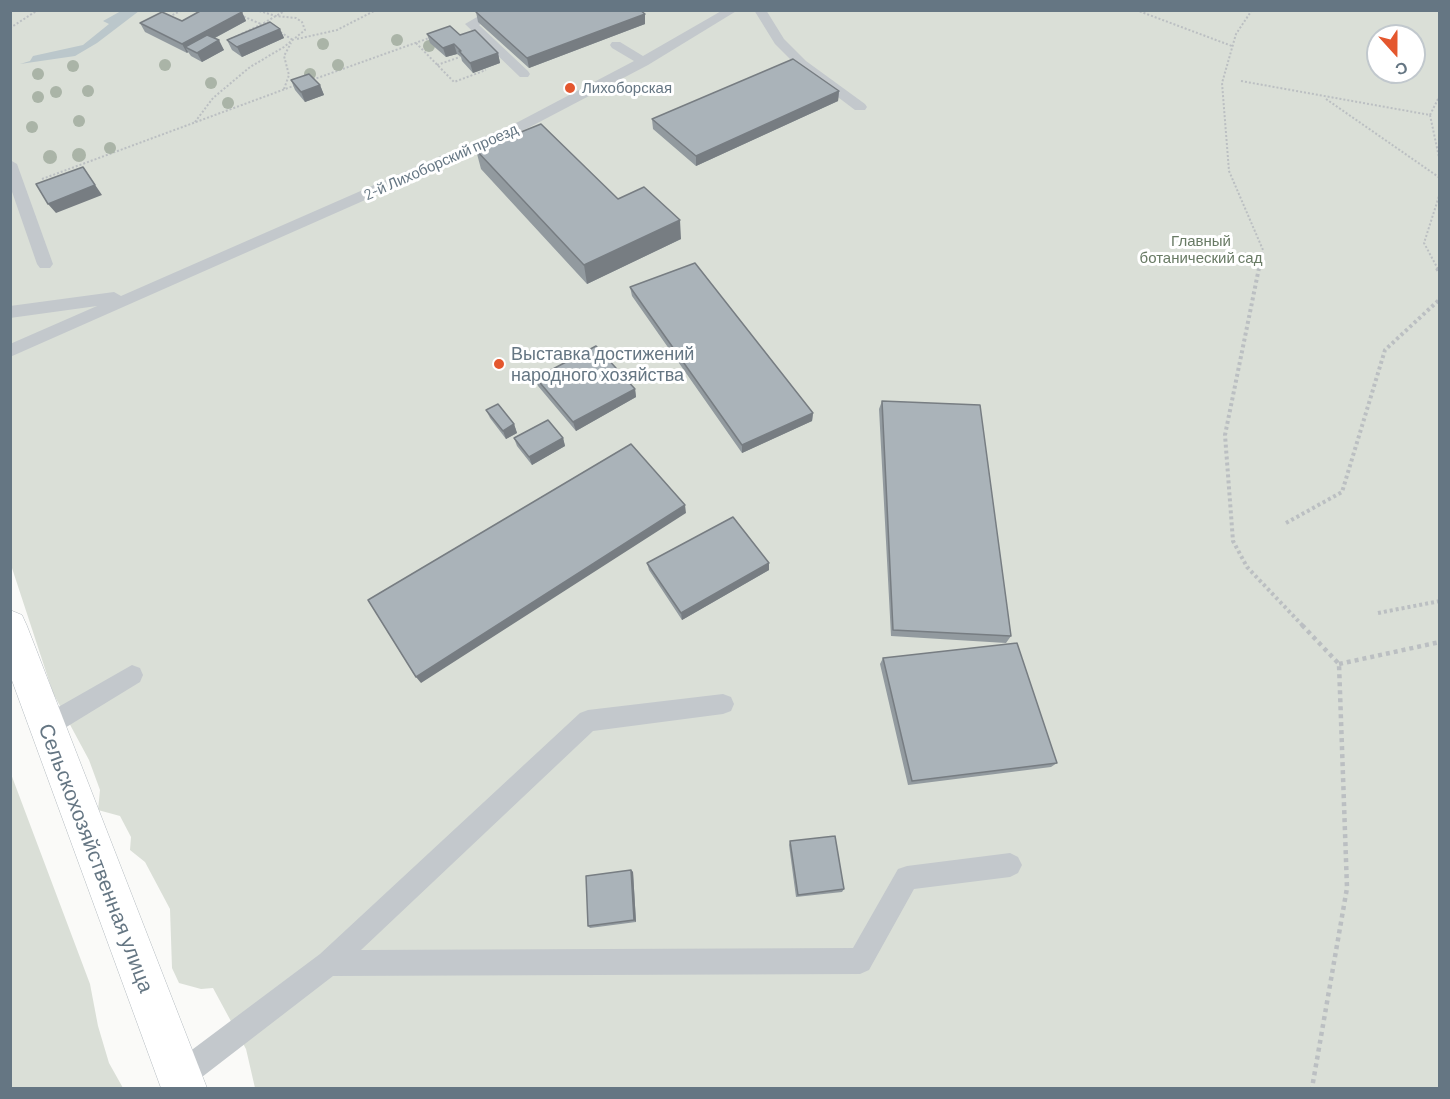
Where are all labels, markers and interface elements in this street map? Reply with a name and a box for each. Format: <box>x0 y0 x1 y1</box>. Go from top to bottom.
north arrow <box>1366 24 1426 84</box>
text: С <box>1393 58 1411 80</box>
place label: Лихоборская <box>582 79 672 97</box>
marker: Лихоборская <box>563 81 577 95</box>
street label: 2-й Лихоборский проезд <box>361 120 521 204</box>
park label: Главный ботанический сад <box>1140 232 1262 267</box>
place label: Выставка достижений народного хозяйства <box>511 343 694 386</box>
marker: Выставка достижений народного хозяйства <box>492 357 506 371</box>
street label: Сельскохозяйственная улица <box>33 720 159 996</box>

